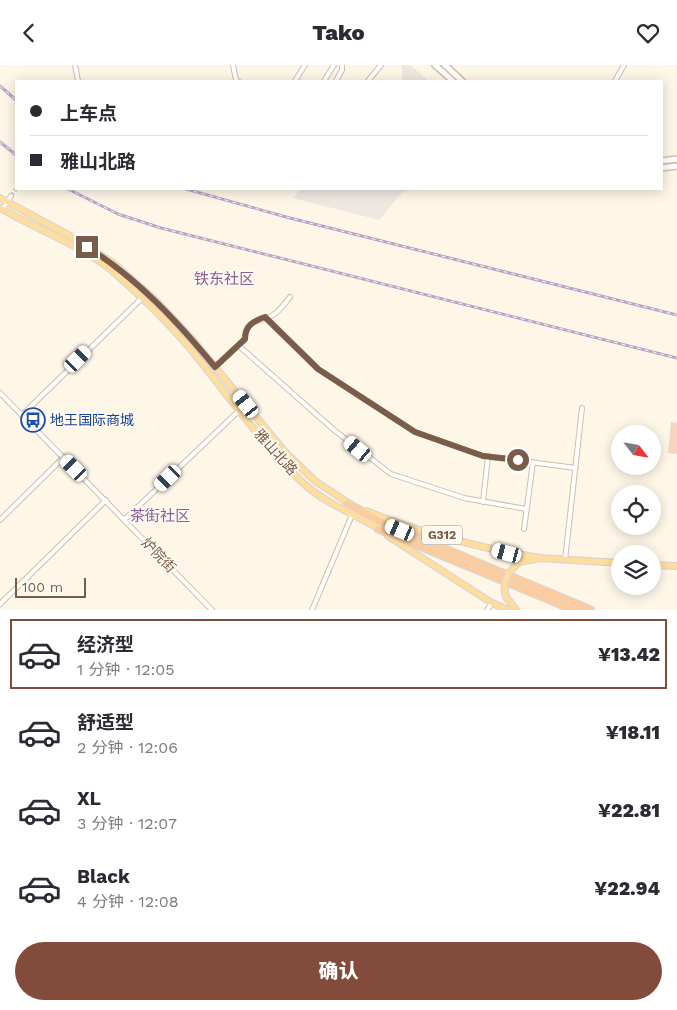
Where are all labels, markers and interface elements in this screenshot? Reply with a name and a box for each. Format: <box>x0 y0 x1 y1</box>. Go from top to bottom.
icon: back <box>15 19 43 47</box>
icon: heart <box>634 19 662 47</box>
text: Tako <box>312 20 365 45</box>
text: 上车点 <box>60 102 117 125</box>
text: 雅山北路 <box>60 150 136 173</box>
route end <box>76 236 98 258</box>
district label: 铁东社区 <box>194 270 254 288</box>
car <box>62 343 93 375</box>
car <box>230 388 261 420</box>
bus stop icon: 地王国际商城 <box>20 407 46 433</box>
place label: 地王国际商城 <box>50 412 134 428</box>
north arrow <box>611 425 661 475</box>
map controls <box>611 425 661 595</box>
street label: 雅山北路 <box>251 426 301 478</box>
car <box>341 434 374 464</box>
route start <box>507 449 529 471</box>
car <box>58 452 89 484</box>
car <box>151 462 184 494</box>
button: locate <box>611 485 661 535</box>
district label: 茶街社区 <box>130 507 190 525</box>
car <box>383 517 416 543</box>
road number: G312 <box>422 525 462 545</box>
street label: 炉院街 <box>139 534 179 576</box>
car <box>490 542 523 564</box>
button: layers <box>611 545 661 595</box>
scale bar <box>15 575 86 598</box>
text: 100 m <box>22 579 63 595</box>
icon: car <box>17 632 62 677</box>
text: 经济型 <box>77 633 134 656</box>
text: ¥13.42 <box>598 643 660 666</box>
text: 1 分钟 · 12:05 <box>77 660 174 679</box>
icon: car <box>17 710 62 755</box>
text: 舒适型 <box>77 711 134 734</box>
text: ¥18.11 <box>606 721 660 744</box>
text: 2 分钟 · 12:06 <box>77 738 178 757</box>
text: XL <box>77 787 101 810</box>
icon: car <box>17 788 62 833</box>
text: ¥22.81 <box>598 799 660 822</box>
text: 3 分钟 · 12:07 <box>77 814 177 833</box>
text: Black <box>77 865 130 888</box>
icon: car <box>17 866 62 911</box>
text: ¥22.94 <box>594 877 660 900</box>
text: 4 分钟 · 12:08 <box>77 892 179 911</box>
button: 确认 <box>15 942 662 1000</box>

